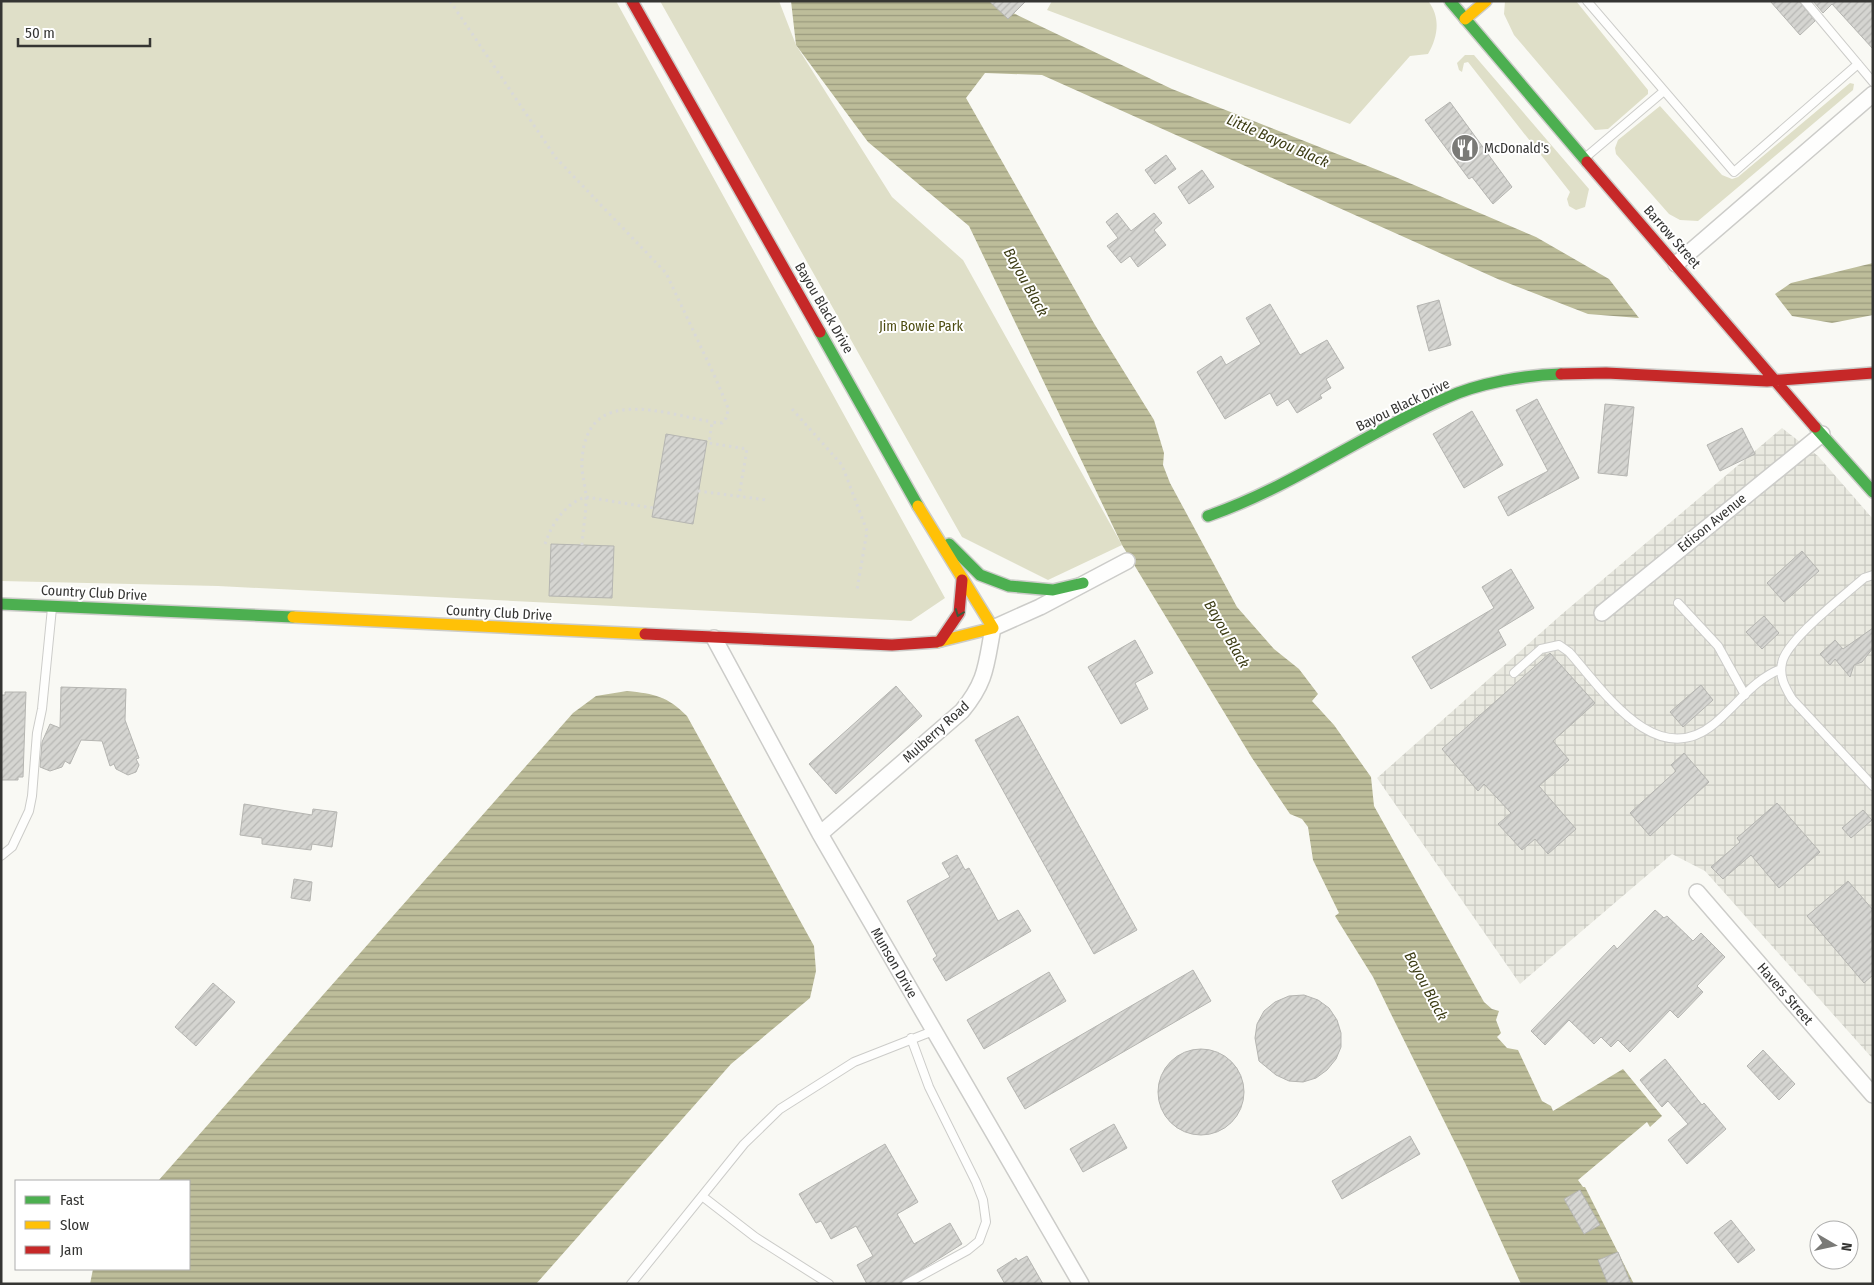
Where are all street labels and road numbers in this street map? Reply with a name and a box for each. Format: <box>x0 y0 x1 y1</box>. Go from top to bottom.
street label: Barrow Street <box>1640 202 1704 272</box>
street label: Bayou Black Drive <box>791 260 857 357</box>
street label: Bayou Black Drive <box>1353 375 1453 435</box>
street label: Edison Avenue <box>1674 490 1750 556</box>
street label: Country Club Drive <box>40 582 148 604</box>
street label: Country Club Drive <box>445 602 553 624</box>
street label: Mulberry Road <box>899 698 973 766</box>
street label: Munson Drive <box>867 925 921 1001</box>
street label: Havers Street <box>1753 960 1817 1029</box>

